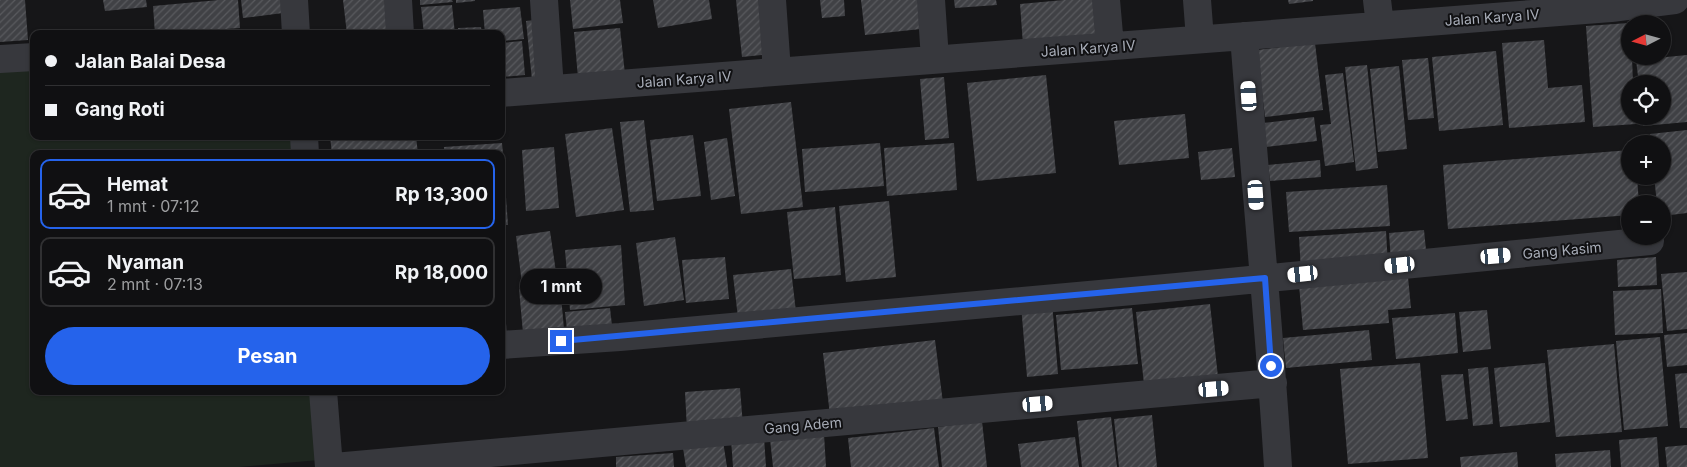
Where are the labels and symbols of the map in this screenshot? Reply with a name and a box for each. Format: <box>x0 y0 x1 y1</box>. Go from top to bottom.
street label: Jalan Karya IV <box>1444 5 1540 29</box>
north arrow <box>1621 15 1671 65</box>
street label: Jalan Karya IV <box>1040 36 1136 60</box>
street label: Jalan Karya IV <box>636 67 732 91</box>
car <box>1240 81 1257 111</box>
car <box>1247 180 1264 210</box>
street label: Gang Kasim <box>1522 238 1602 262</box>
car <box>1480 247 1511 265</box>
car <box>1384 256 1415 274</box>
car <box>1287 265 1318 283</box>
callout: 1 mnt <box>520 268 602 304</box>
route end <box>550 330 572 352</box>
route start <box>1260 355 1282 377</box>
car <box>1198 380 1229 398</box>
car <box>1022 395 1053 413</box>
street label: Gang Adem <box>764 413 842 437</box>

